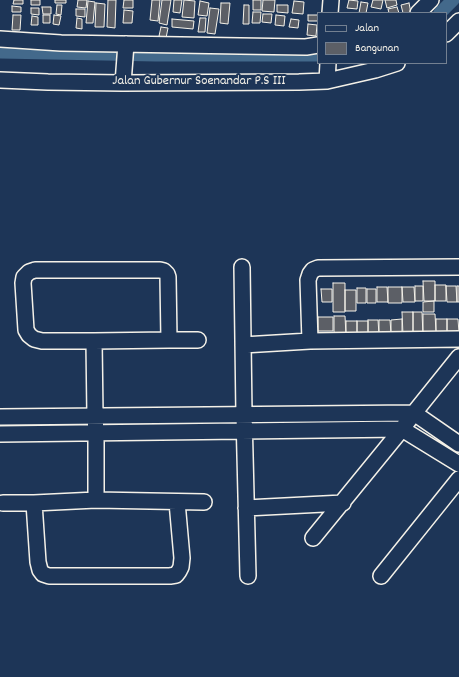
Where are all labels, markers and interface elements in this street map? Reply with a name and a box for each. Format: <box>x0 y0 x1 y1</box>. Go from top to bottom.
legend <box>317 12 447 64</box>
text: Jalan <box>355 20 379 37</box>
text: Bangunan <box>355 40 399 57</box>
street label: Jalan Gubernur Soenandar P.S III <box>112 74 286 90</box>

